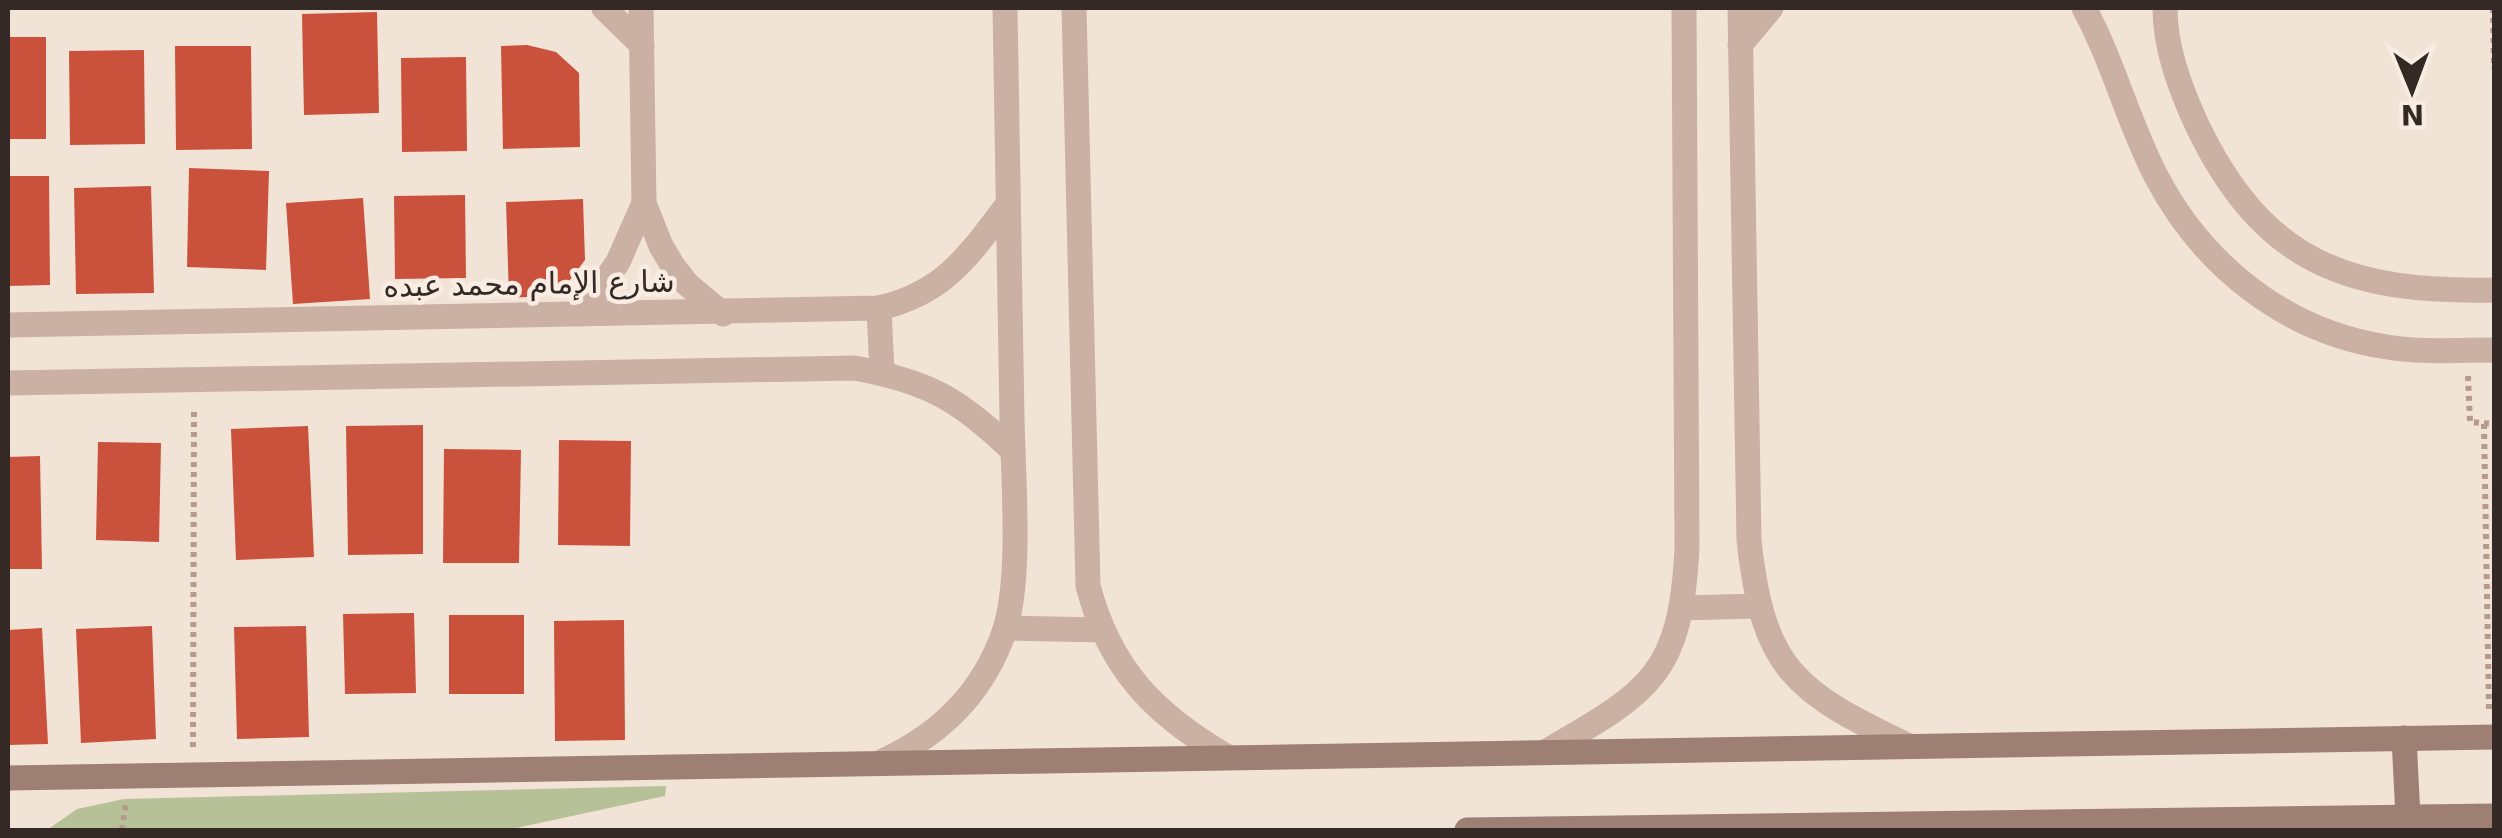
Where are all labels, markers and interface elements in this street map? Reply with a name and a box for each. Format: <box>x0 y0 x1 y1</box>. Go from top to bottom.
north arrow <box>2362 40 2462 140</box>
text: N <box>2400 98 2424 131</box>
street label: شارع الإمام محمد عبده <box>383 263 675 305</box>

